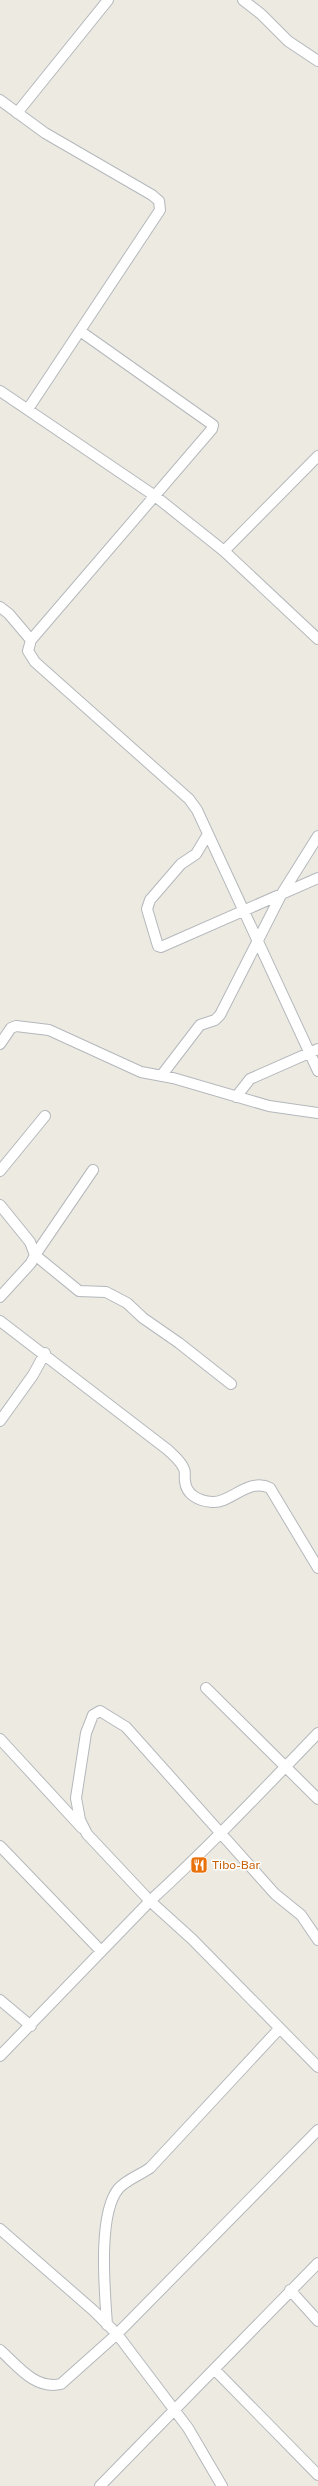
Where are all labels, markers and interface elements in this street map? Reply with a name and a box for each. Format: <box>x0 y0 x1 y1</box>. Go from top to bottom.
restaurant icon: Tibo-Bar <box>189 1855 209 1875</box>
place label: Tibo-Bar <box>212 1858 260 1872</box>

